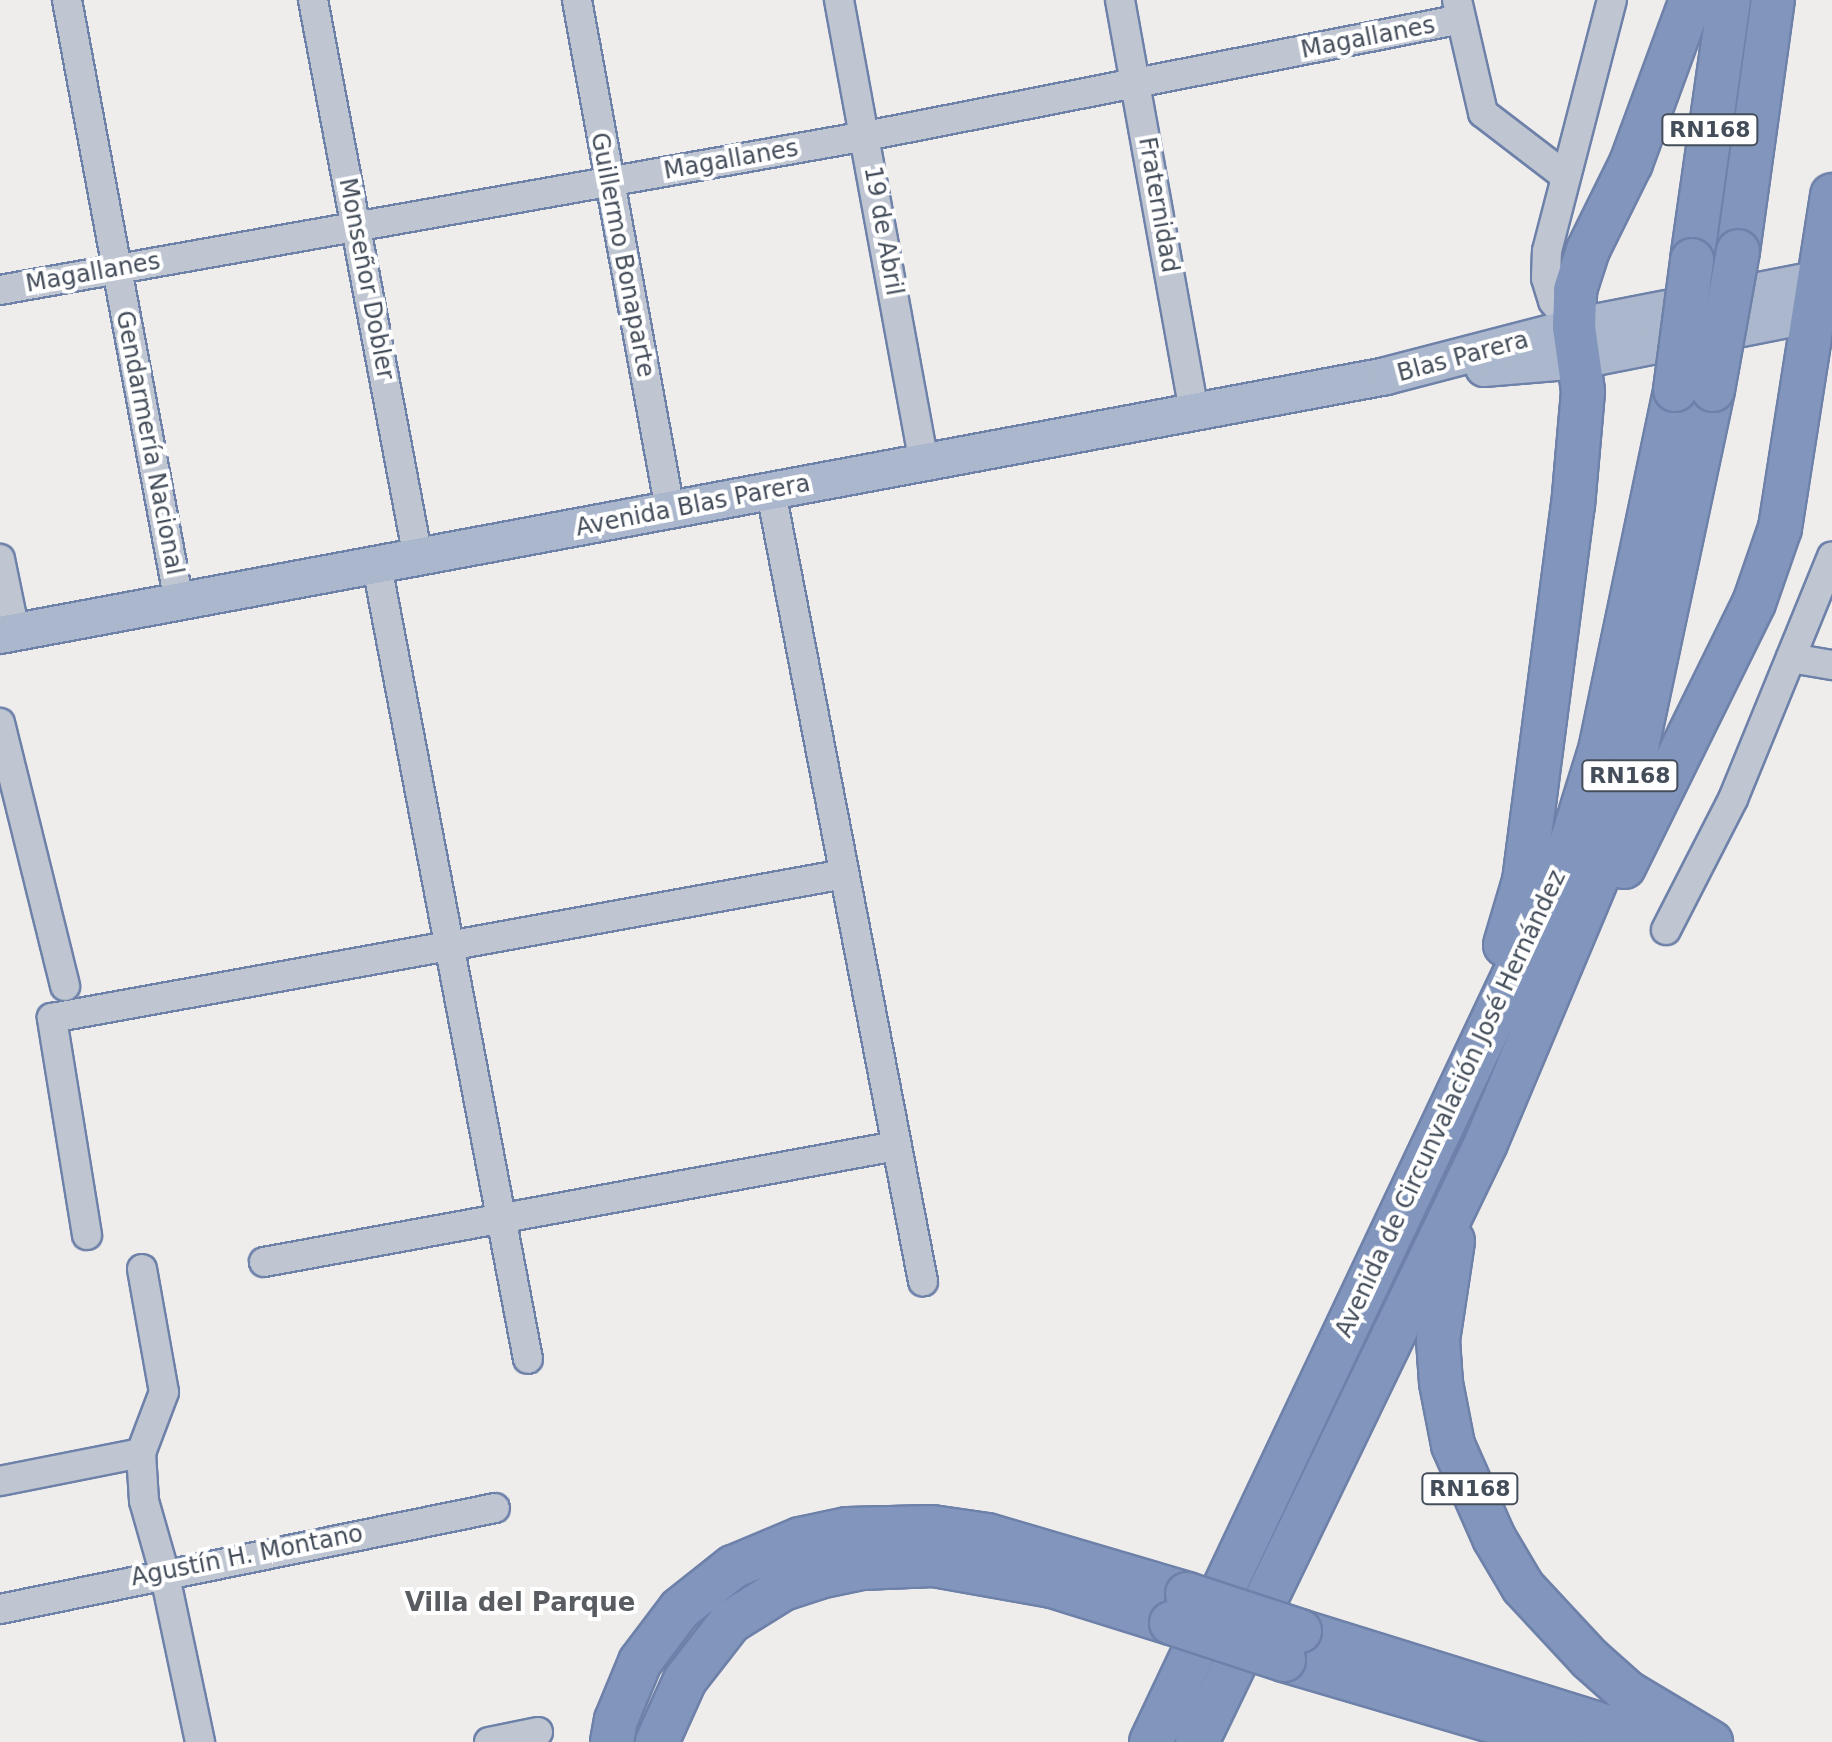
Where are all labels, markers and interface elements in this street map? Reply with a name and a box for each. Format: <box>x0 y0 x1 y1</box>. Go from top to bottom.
street label: Magallanes <box>1299 11 1437 65</box>
road number: RN168 <box>1660 112 1760 148</box>
street label: Guillermo Bonaparte <box>584 130 660 380</box>
street label: Magallanes <box>662 134 800 186</box>
street label: Fraternidad <box>1132 135 1184 275</box>
street label: 19 de Abril <box>857 164 909 298</box>
street label: Monseñor Dobler <box>332 176 400 382</box>
street label: Magallanes <box>24 247 162 299</box>
street label: Gendarmería Nacional <box>109 308 189 578</box>
street label: Blas Parera <box>1394 326 1532 388</box>
street label: Avenida Blas Parera <box>573 469 813 543</box>
road number: RN168 <box>1580 758 1680 794</box>
street label: Avenida de Circunvalación José Hernández <box>1330 866 1572 1342</box>
road number: RN168 <box>1420 1471 1520 1507</box>
street label: Agustín H. Montano <box>129 1519 365 1593</box>
district label: Villa del Parque <box>405 1587 635 1619</box>

